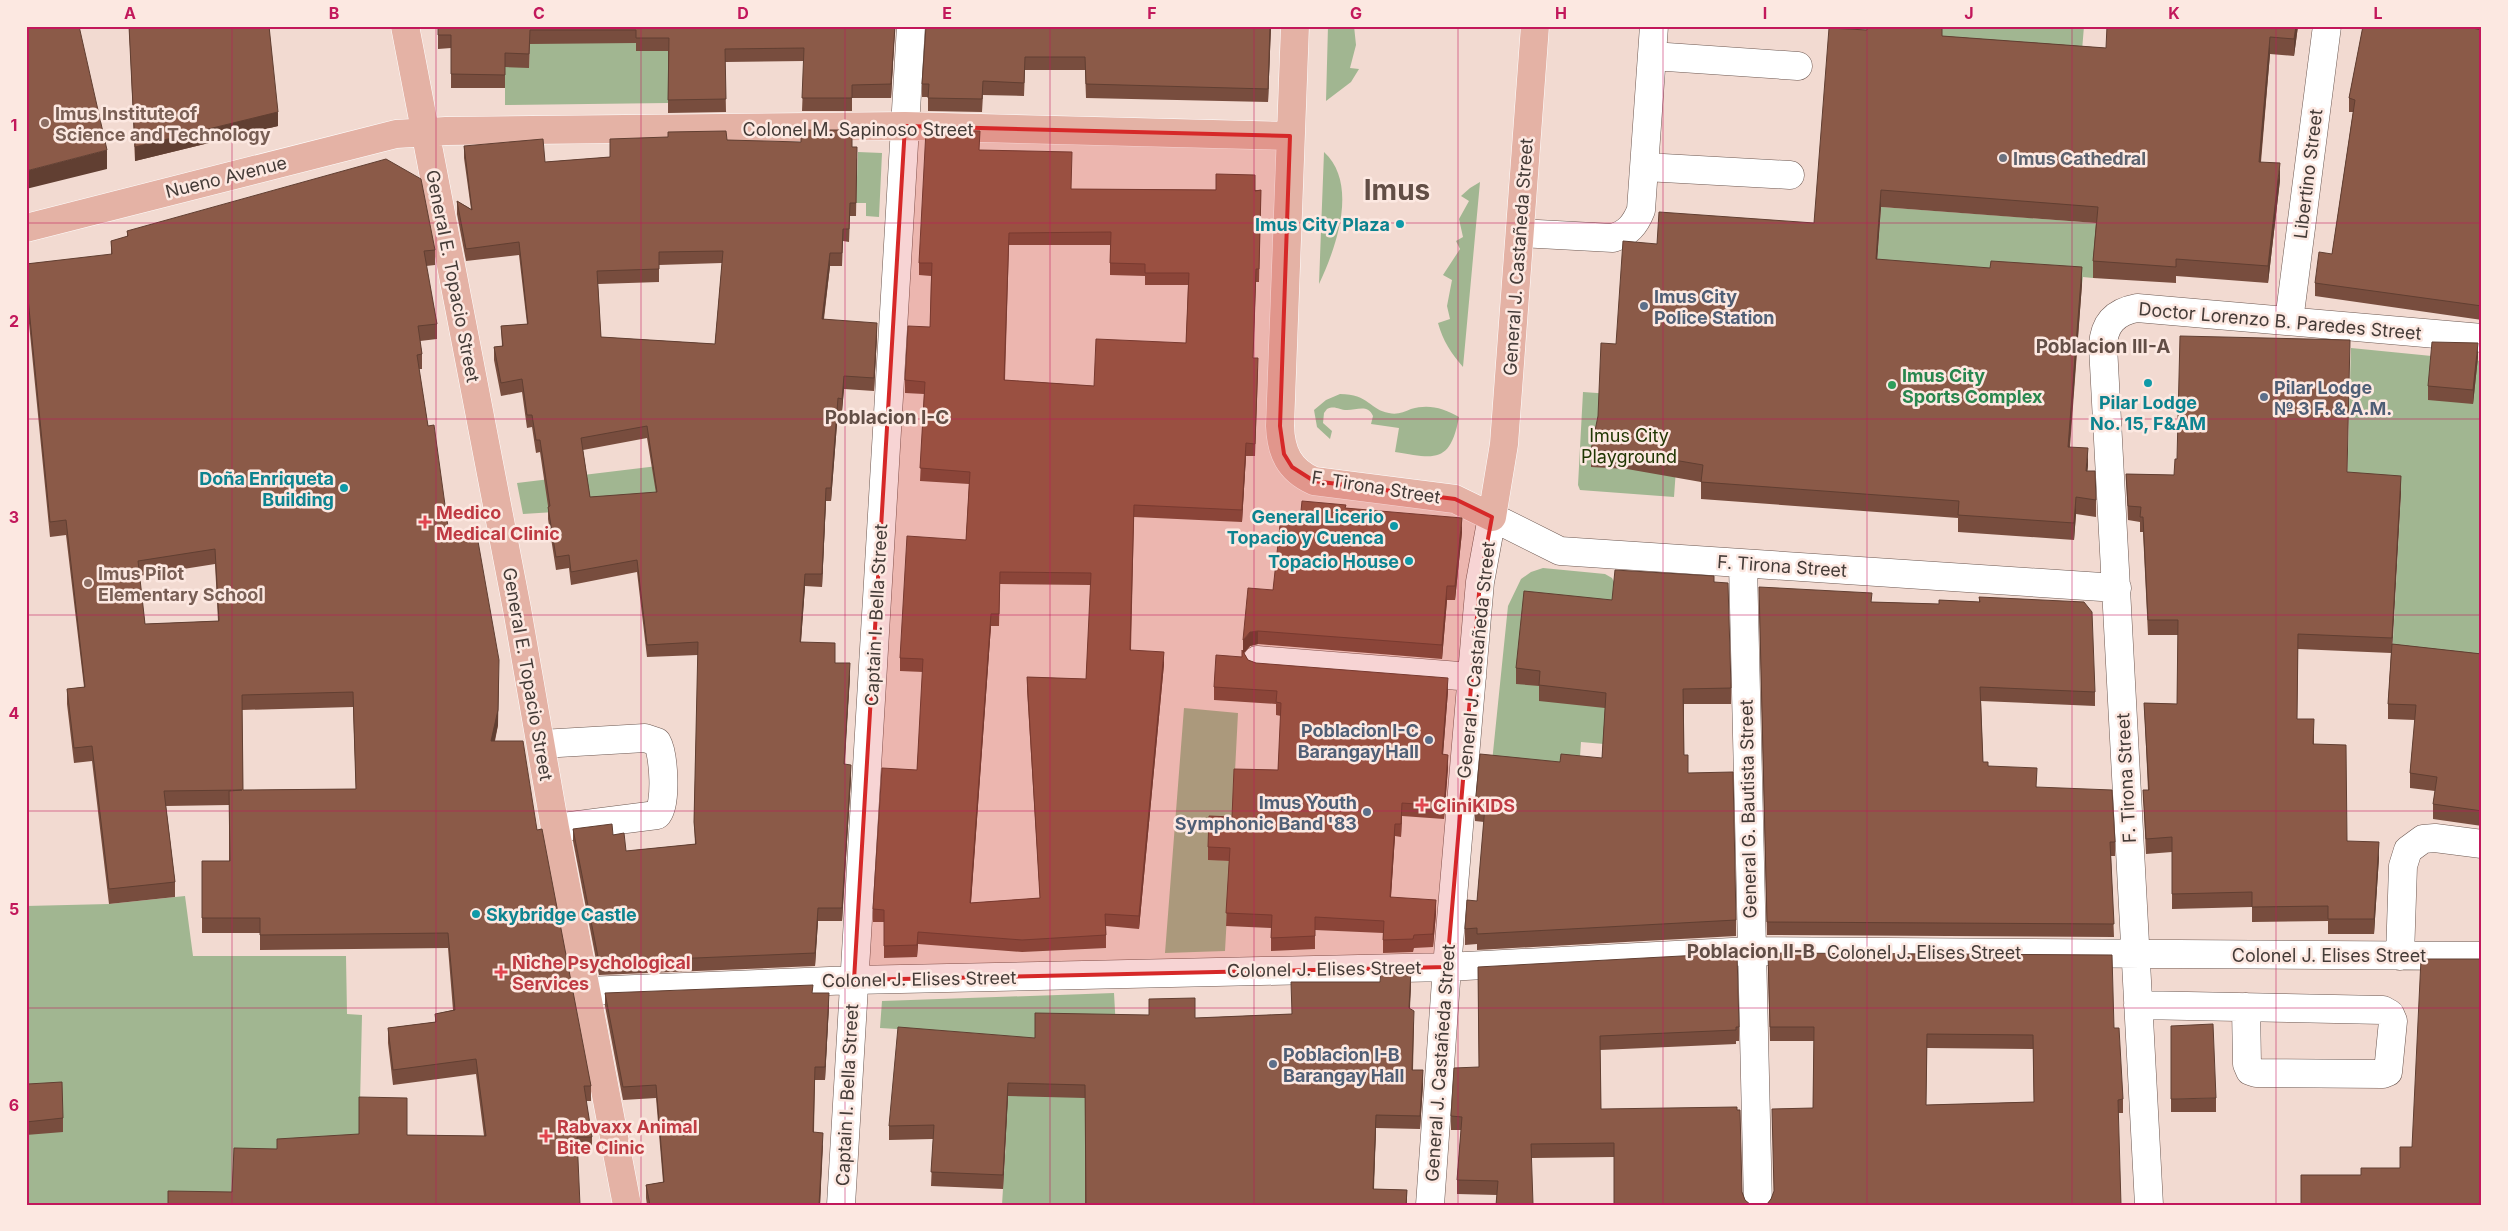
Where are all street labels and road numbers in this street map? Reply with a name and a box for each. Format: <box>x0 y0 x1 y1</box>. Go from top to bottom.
street label: Libertino Street <box>2290 108 2326 240</box>
street label: Colonel M. Sapinoso Street <box>743 119 973 140</box>
street label: General J. Castañeda Street <box>1499 137 1537 377</box>
street label: Nueno Avenue <box>163 152 289 202</box>
street label: General E. Topacio Street <box>422 168 484 384</box>
street label: Doctor Lorenzo B. Paredes Street <box>2138 298 2422 344</box>
street label: F. Tirona Street <box>1310 466 1442 508</box>
street label: Captain I. Bella Street <box>861 523 891 707</box>
street label: General J. Castañeda Street <box>1453 540 1499 780</box>
street label: F. Tirona Street <box>1716 551 1848 581</box>
street label: General E. Topacio Street <box>499 566 557 782</box>
street label: General G. Bautista Street <box>1736 699 1760 919</box>
street label: F. Tirona Street <box>2112 712 2140 844</box>
street label: Colonel J. Elises Street <box>1827 942 2021 963</box>
street label: General J. Castañeda Street <box>1421 943 1459 1183</box>
street label: Colonel J. Elises Street <box>2232 945 2426 966</box>
street label: Colonel J. Elises Street <box>1227 957 1422 981</box>
street label: Colonel J. Elises Street <box>822 967 1017 991</box>
street label: Captain I. Bella Street <box>832 1003 862 1187</box>

